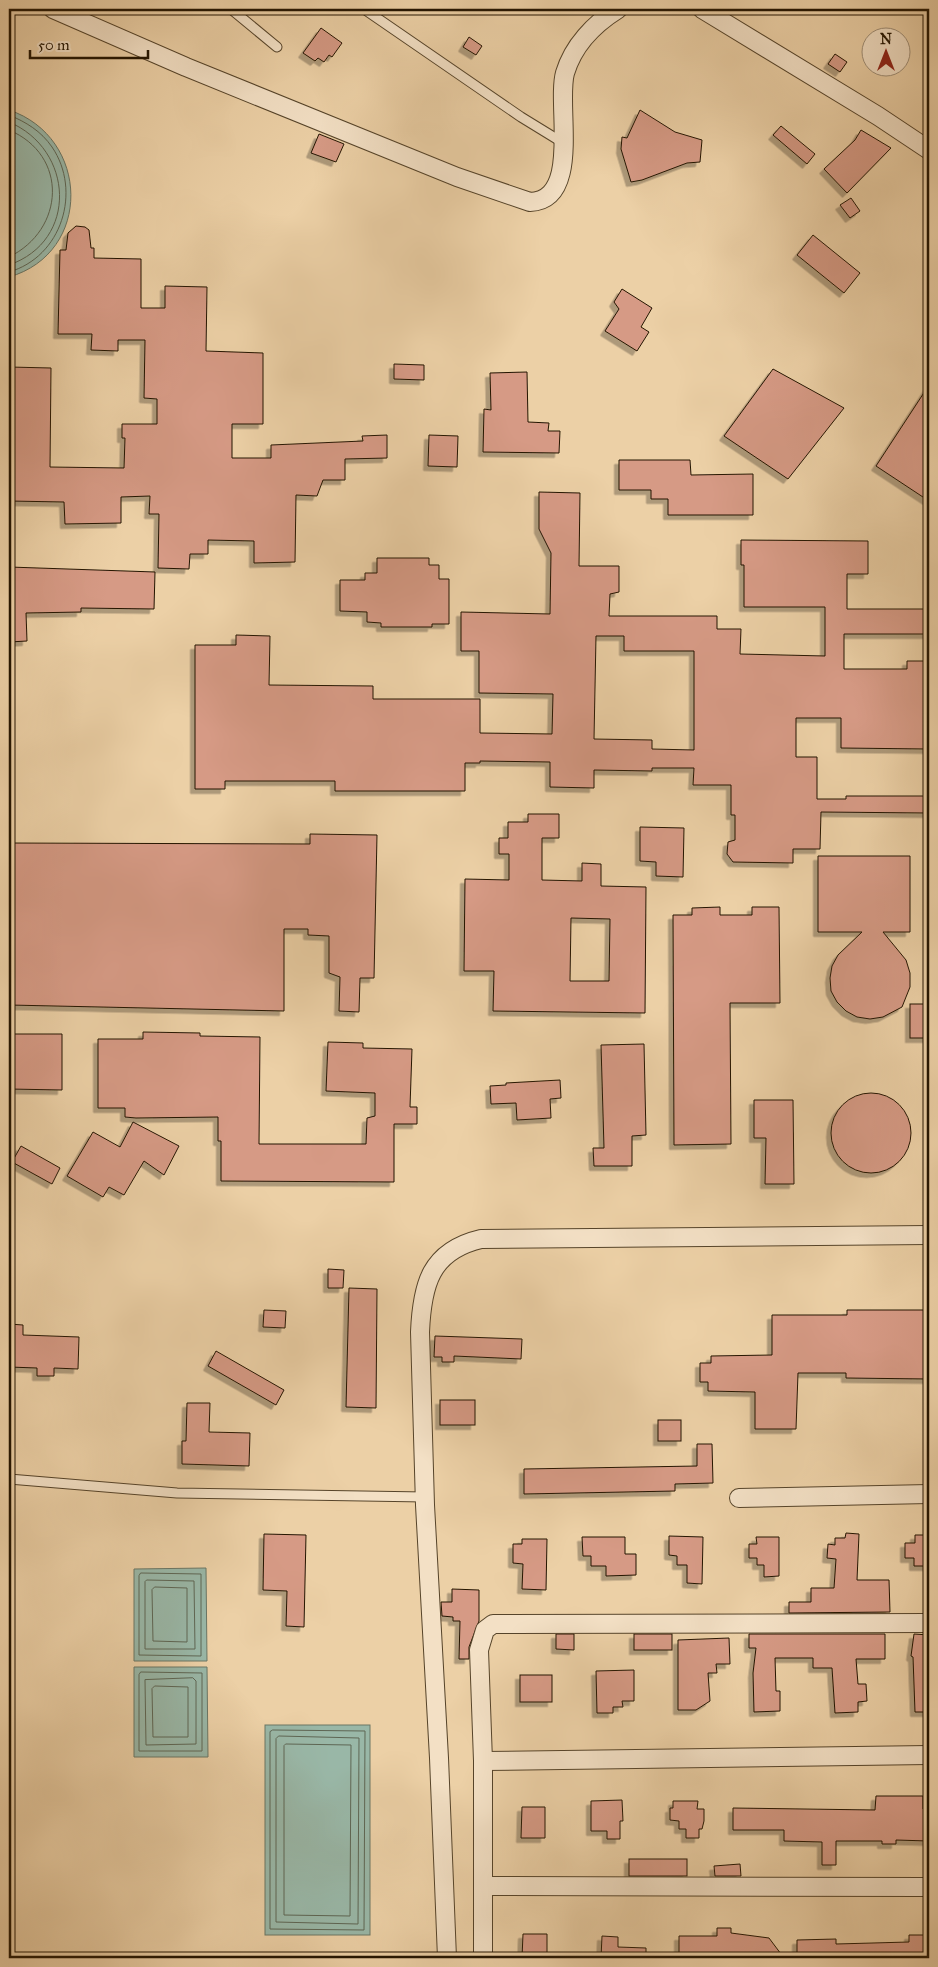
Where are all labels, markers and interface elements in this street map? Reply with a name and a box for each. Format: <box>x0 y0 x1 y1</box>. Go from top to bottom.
scale bar <box>30 28 148 60</box>
north arrow <box>860 28 910 78</box>
text: N <box>880 31 892 48</box>
text: 50 m <box>38 36 70 54</box>

